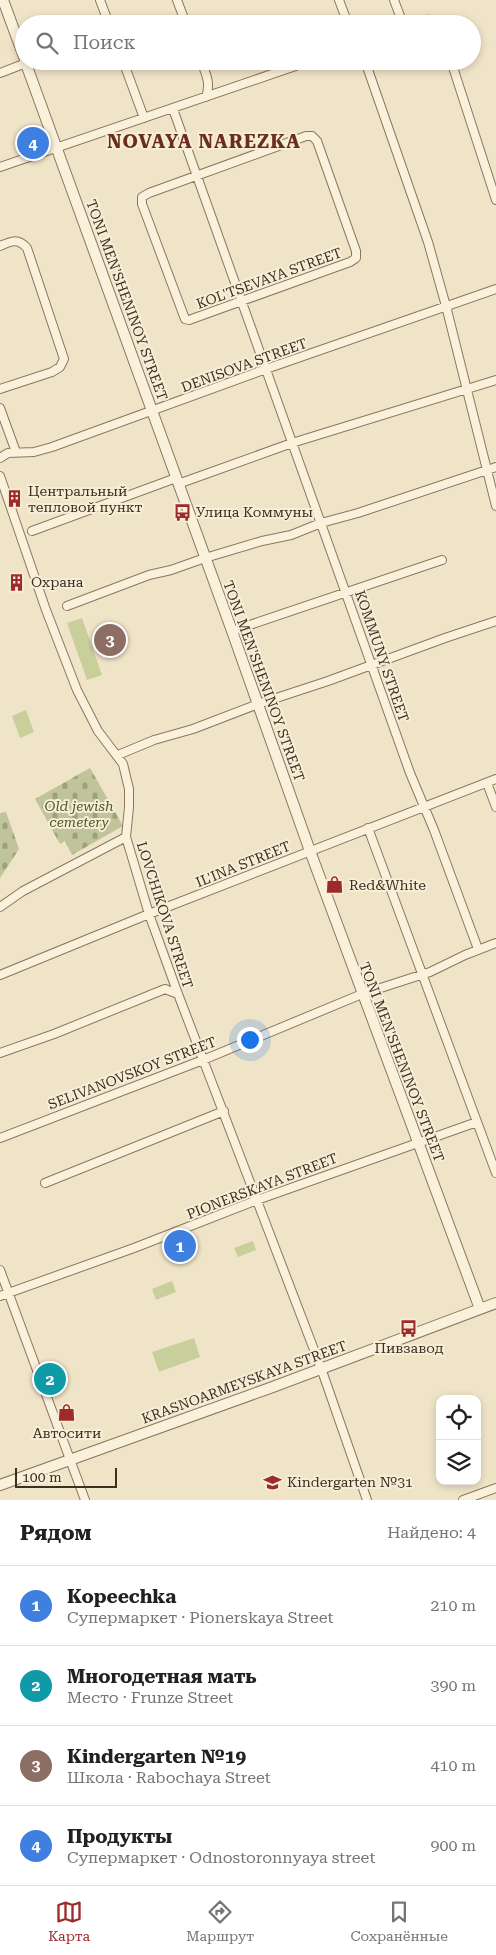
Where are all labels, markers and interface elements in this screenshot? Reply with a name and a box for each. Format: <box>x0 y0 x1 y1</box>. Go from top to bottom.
search box <box>15 15 481 70</box>
icon: search <box>33 29 61 57</box>
text: Поиск <box>73 31 136 54</box>
pin: 4 <box>17 124 49 162</box>
district label: NOVAYA NAREZKA <box>107 130 301 153</box>
street label: TONI MEN'SHENINOY STREET <box>83 197 171 403</box>
street label: KOL'TSEVAYA STREET <box>194 244 344 312</box>
street label: DENISOVA STREET <box>179 335 309 395</box>
place label: Центральный тепловой пункт <box>28 483 142 515</box>
building icon: Центральный тепловой пункт <box>4 489 24 509</box>
bus stop icon: Улица Коммуны <box>172 502 192 522</box>
place label: Улица Коммуны <box>196 504 313 520</box>
building icon: Охрана <box>7 572 27 592</box>
place label: Охрана <box>31 574 84 590</box>
street label: TONI MEN'SHENINOY STREET <box>220 578 308 784</box>
street label: KOMMUNY STREET <box>352 588 412 724</box>
pin: 3 <box>94 621 126 659</box>
park label: Old jewish cemetery <box>45 798 114 830</box>
street label: IL'INA STREET <box>193 838 293 890</box>
street label: LOVCHIKOVA STREET <box>134 840 196 990</box>
shop icon: Red&White <box>325 875 345 895</box>
place label: Red&White <box>349 877 426 893</box>
street label: TONI MEN'SHENINOY STREET <box>356 960 448 1164</box>
your location <box>237 1027 263 1053</box>
street label: SELIVANOVSKOY STREET <box>46 1033 218 1113</box>
street label: PIONERSKAYA STREET <box>184 1150 340 1222</box>
pin: 1 <box>164 1227 196 1265</box>
bus stop icon: Пивзавод <box>399 1318 419 1338</box>
street label: KRASNOARMEYSKAYA STREET <box>139 1337 349 1427</box>
place label: Пивзавод <box>374 1340 444 1356</box>
pin: 2 <box>34 1360 66 1398</box>
map controls <box>436 1395 481 1485</box>
button: locate <box>436 1395 481 1440</box>
shop icon: Автосити <box>57 1403 77 1423</box>
place label: Автосити <box>33 1425 101 1441</box>
button: layers <box>436 1440 481 1485</box>
scale bar <box>15 1465 118 1488</box>
text: 100 m <box>22 1469 62 1485</box>
school or university icon: Kindergarten №31 <box>263 1472 283 1492</box>
place label: Kindergarten №31 <box>287 1474 413 1490</box>
text: Рядом <box>20 1521 92 1545</box>
text: Найдено: 4 <box>387 1523 476 1542</box>
text: Kopeechka <box>67 1585 176 1608</box>
text: 1 <box>32 1596 40 1615</box>
text: 210 m <box>430 1596 476 1615</box>
text: Супермаркет · Pionerskaya Street <box>67 1608 334 1627</box>
text: Многодетная мать <box>67 1665 257 1688</box>
text: 2 <box>32 1676 40 1695</box>
text: 390 m <box>430 1676 476 1695</box>
text: Место · Frunze Street <box>67 1688 233 1707</box>
text: Kindergarten №19 <box>67 1745 246 1768</box>
text: 3 <box>32 1756 40 1775</box>
text: 410 m <box>430 1756 476 1775</box>
text: Школа · Rabochaya Street <box>67 1768 271 1787</box>
text: Продукты <box>67 1825 172 1848</box>
text: 4 <box>32 1836 40 1855</box>
text: 900 m <box>430 1836 476 1855</box>
text: Супермаркет · Odnostoronnyaya street <box>67 1848 375 1867</box>
tab: Карта <box>48 1898 90 1944</box>
tab: Маршрут <box>186 1898 254 1944</box>
tab: Сохранённые <box>350 1898 448 1944</box>

